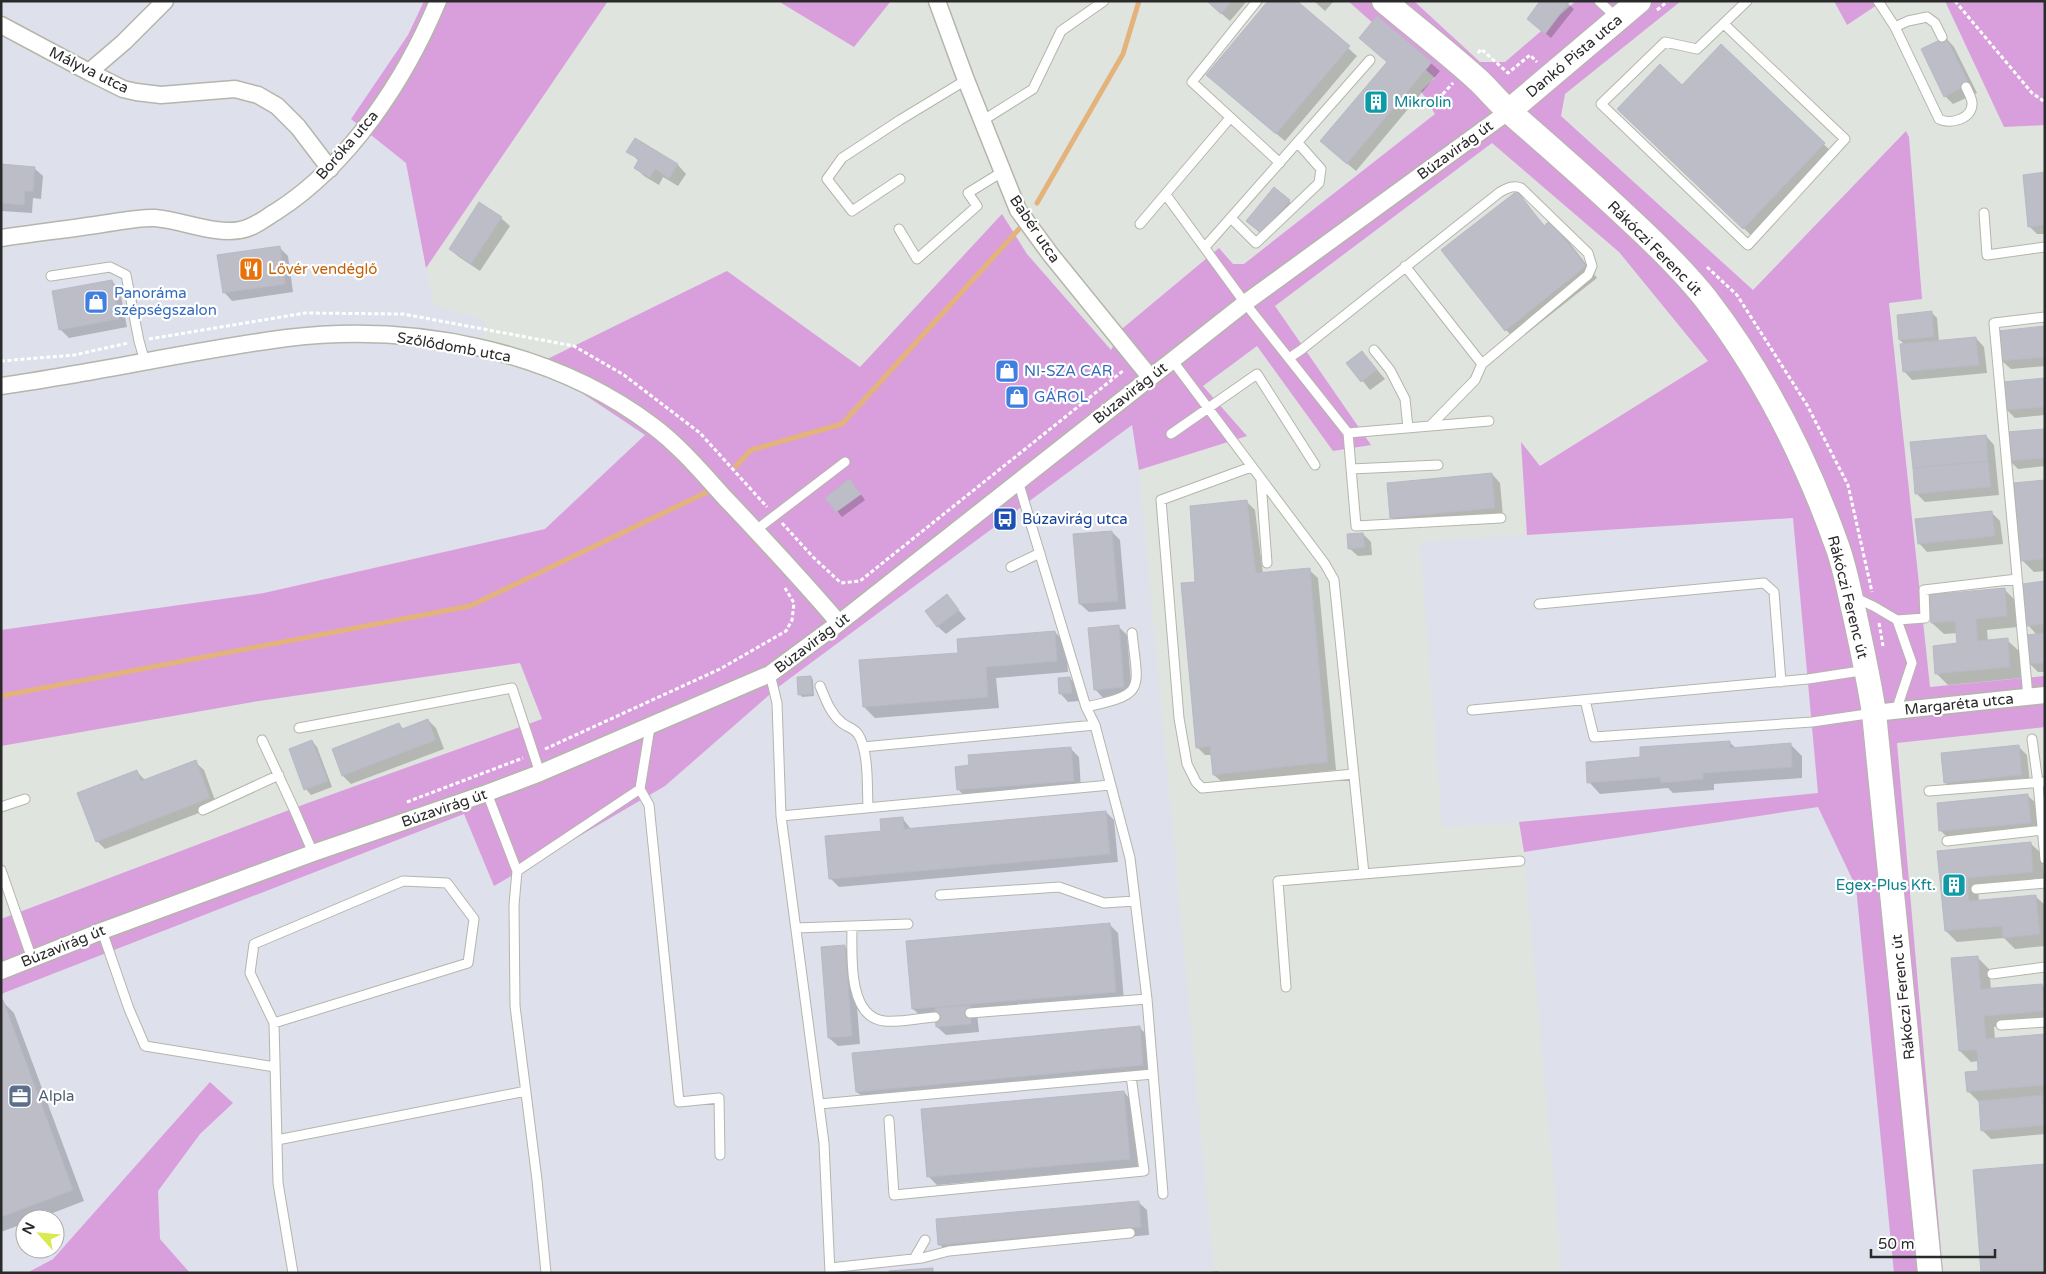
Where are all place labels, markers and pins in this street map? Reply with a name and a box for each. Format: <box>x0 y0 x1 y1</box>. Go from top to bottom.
building icon: Mikrolin <box>1363 89 1389 115</box>
place label: Mikrolin <box>1394 93 1452 111</box>
restaurant icon: Lővér vendéglő <box>238 256 264 282</box>
place label: Lővér vendéglő <box>268 260 377 278</box>
place label: Panoráma szépségszalon <box>114 284 217 319</box>
shop icon: Panoráma szépségszalon <box>83 289 109 315</box>
shop icon: NI-SZA CAR <box>994 358 1020 384</box>
place label: NI-SZA CAR <box>1024 362 1112 380</box>
shop icon: GÁROL <box>1004 384 1030 410</box>
place label: GÁROL <box>1034 388 1088 406</box>
bus stop icon: Búzavirág utca <box>992 506 1018 532</box>
place label: Búzavirág utca <box>1022 510 1128 528</box>
building icon: Egex-Plus Kft. <box>1941 872 1967 898</box>
place label: Egex-Plus Kft. <box>1836 876 1936 894</box>
office icon: Alpla <box>7 1083 33 1109</box>
place label: Alpla <box>38 1087 74 1105</box>

